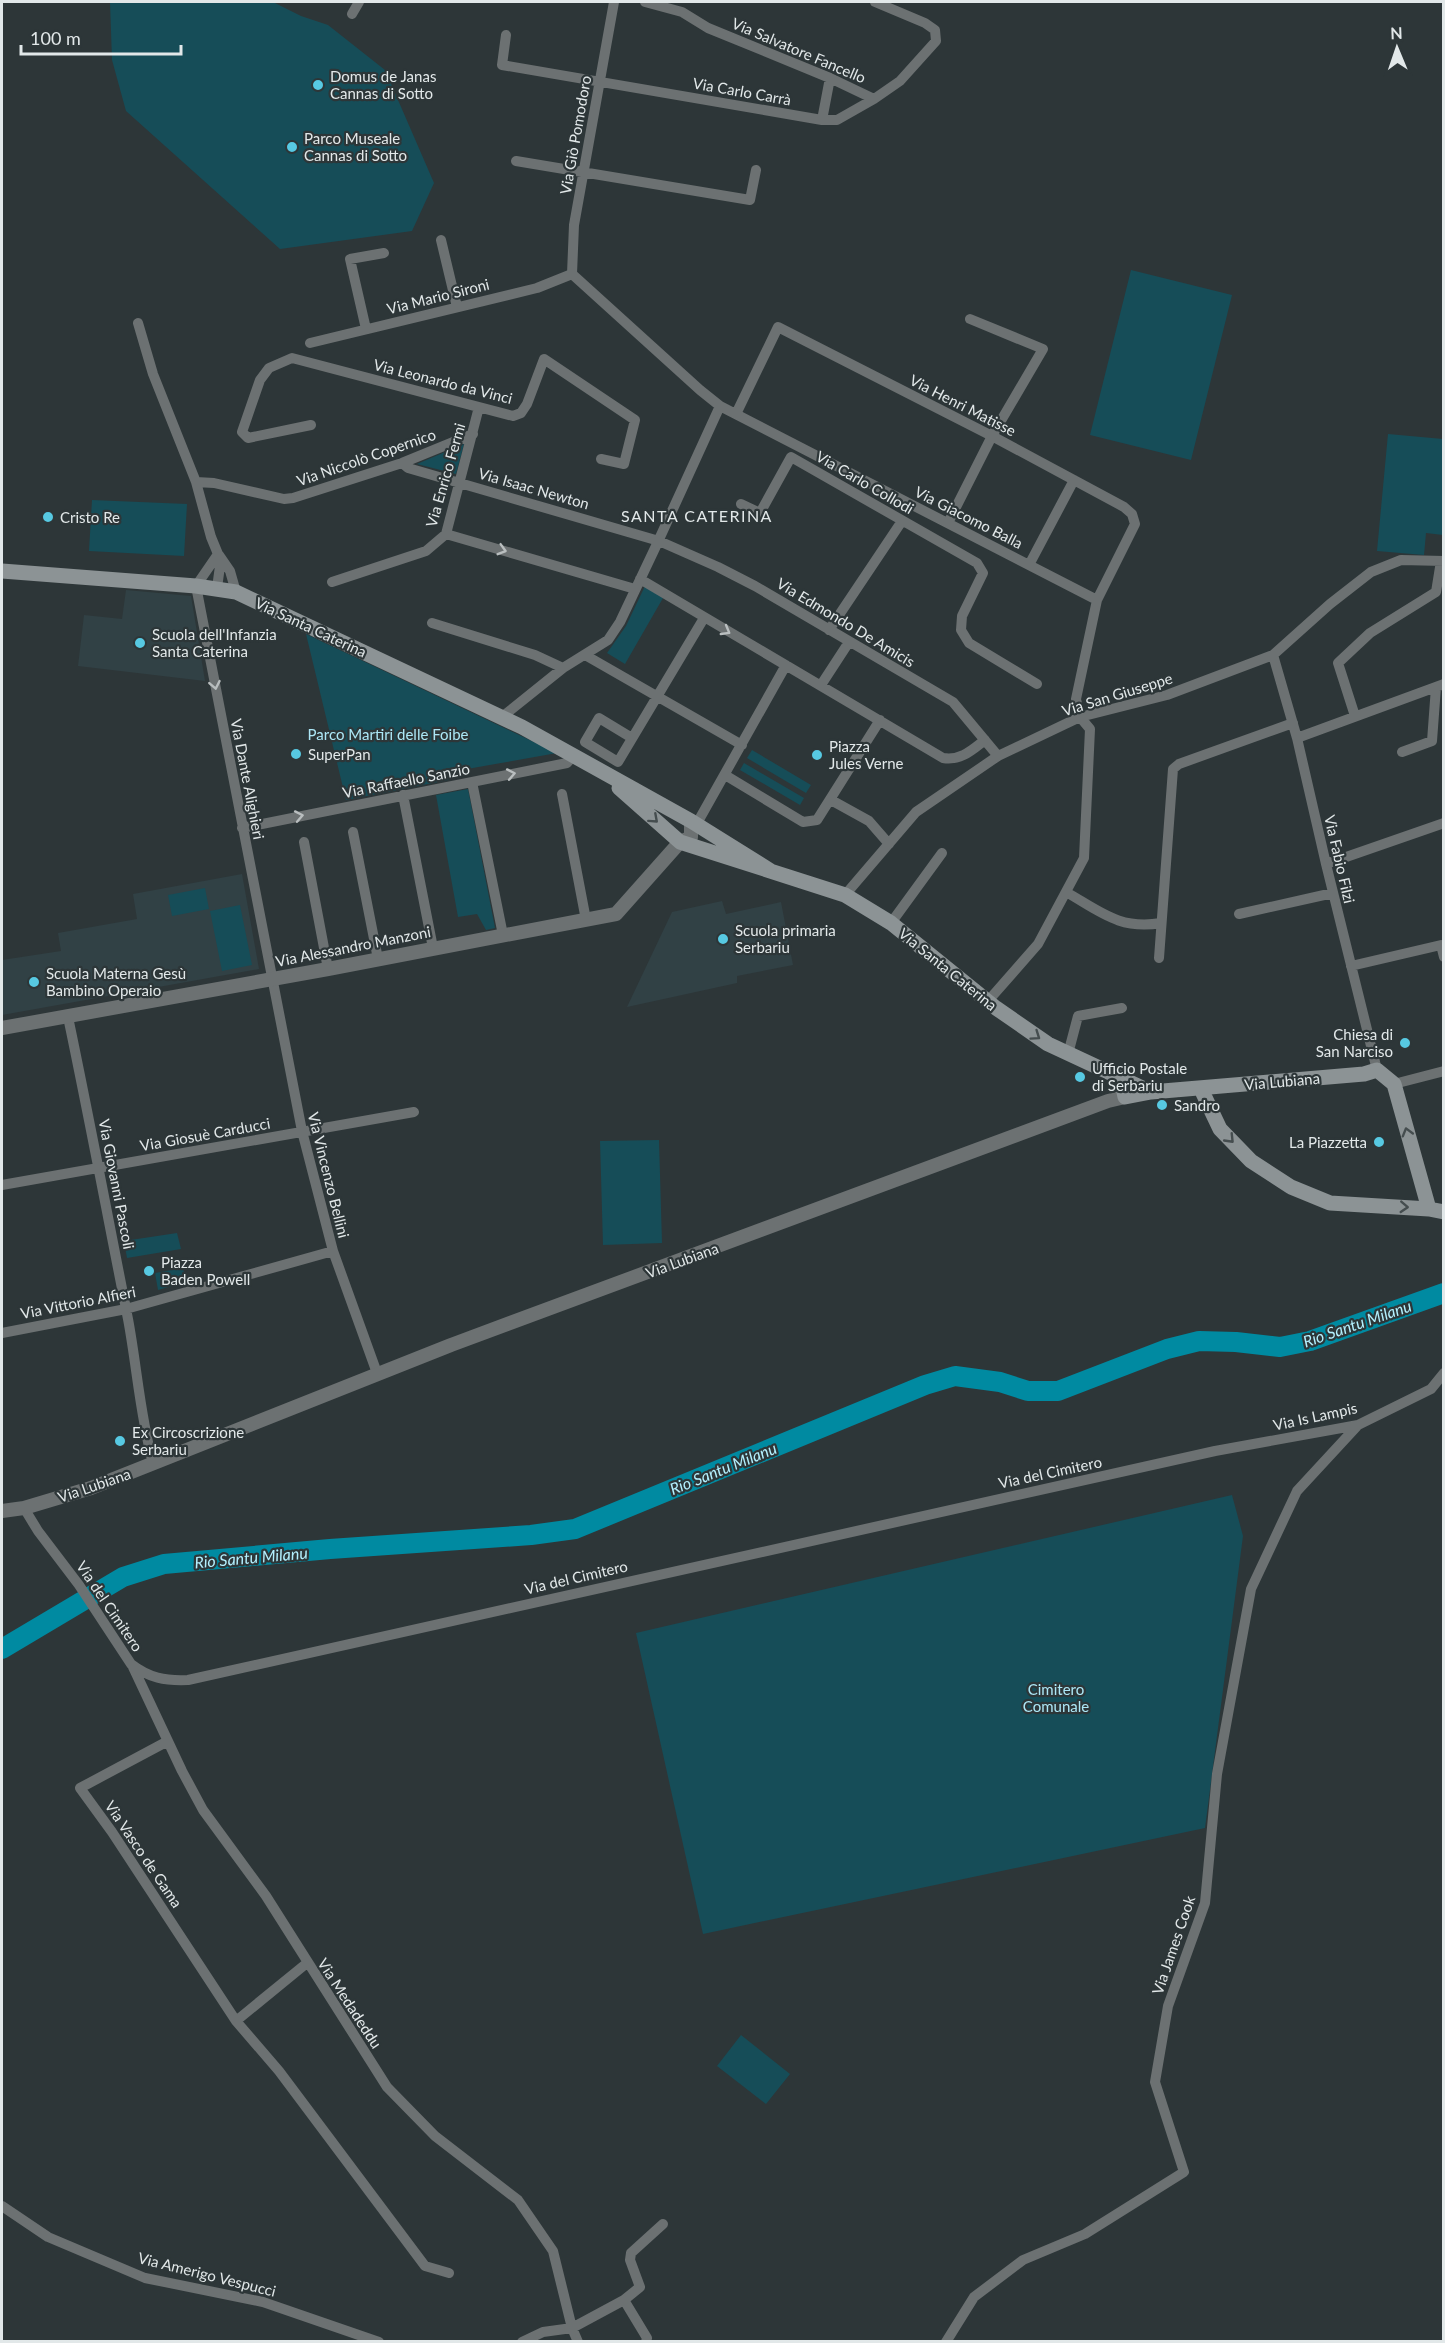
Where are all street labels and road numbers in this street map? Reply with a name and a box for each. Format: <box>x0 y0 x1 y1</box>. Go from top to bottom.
street label: Via Salvatore Fancello <box>729 14 869 86</box>
street label: Via Carlo Carrà <box>691 73 793 109</box>
street label: Via Giò Pomodoro <box>556 74 594 196</box>
street label: Via Mario Sironi <box>385 275 491 317</box>
street label: Via Leonardo da Vinci <box>372 355 514 407</box>
street label: Via Henri Matisse <box>907 370 1019 440</box>
street label: Via Enrico Fermi <box>422 421 468 529</box>
street label: Via Niccolò Copernico <box>294 425 438 489</box>
street label: Via Carlo Collodi <box>813 447 917 517</box>
street label: Via Isaac Newton <box>476 464 592 512</box>
street label: Via Giacomo Balla <box>912 482 1026 552</box>
street label: Via Edmondo De Amicis <box>774 574 918 670</box>
street label: Via Santa Caterina <box>252 593 370 661</box>
street label: Via San Giuseppe <box>1059 669 1175 719</box>
street label: Via Dante Alighieri <box>227 717 269 841</box>
street label: Via Raffaello Sanzio <box>341 759 471 801</box>
street label: Via Fabio Filzi <box>1321 813 1359 905</box>
street label: Via Alessandro Manzoni <box>274 922 432 970</box>
street label: Via Santa Caterina <box>895 924 1001 1014</box>
street label: Via Lubiana <box>1243 1069 1321 1093</box>
street label: Via Vincenzo Bellini <box>305 1110 353 1240</box>
street label: Via Giosuè Carducci <box>139 1114 271 1154</box>
street label: Via Giovanni Pascoli <box>96 1117 138 1251</box>
street label: Via Lubiana <box>643 1239 721 1281</box>
street label: Via Vittorio Alfieri <box>19 1282 137 1322</box>
street label: Via Is Lampis <box>1271 1398 1359 1434</box>
street label: Via del Cimitero <box>997 1452 1103 1492</box>
street label: Via Lubiana <box>55 1464 133 1506</box>
street label: Via del Cimitero <box>523 1556 629 1598</box>
street label: Via del Cimitero <box>73 1557 147 1655</box>
street label: Via Vasco de Gama <box>102 1797 186 1911</box>
street label: Via James Cook <box>1148 1893 1198 1997</box>
street label: Via Medadeddu <box>314 1954 386 2052</box>
street label: Via Amerigo Vespucci <box>136 2248 278 2300</box>

